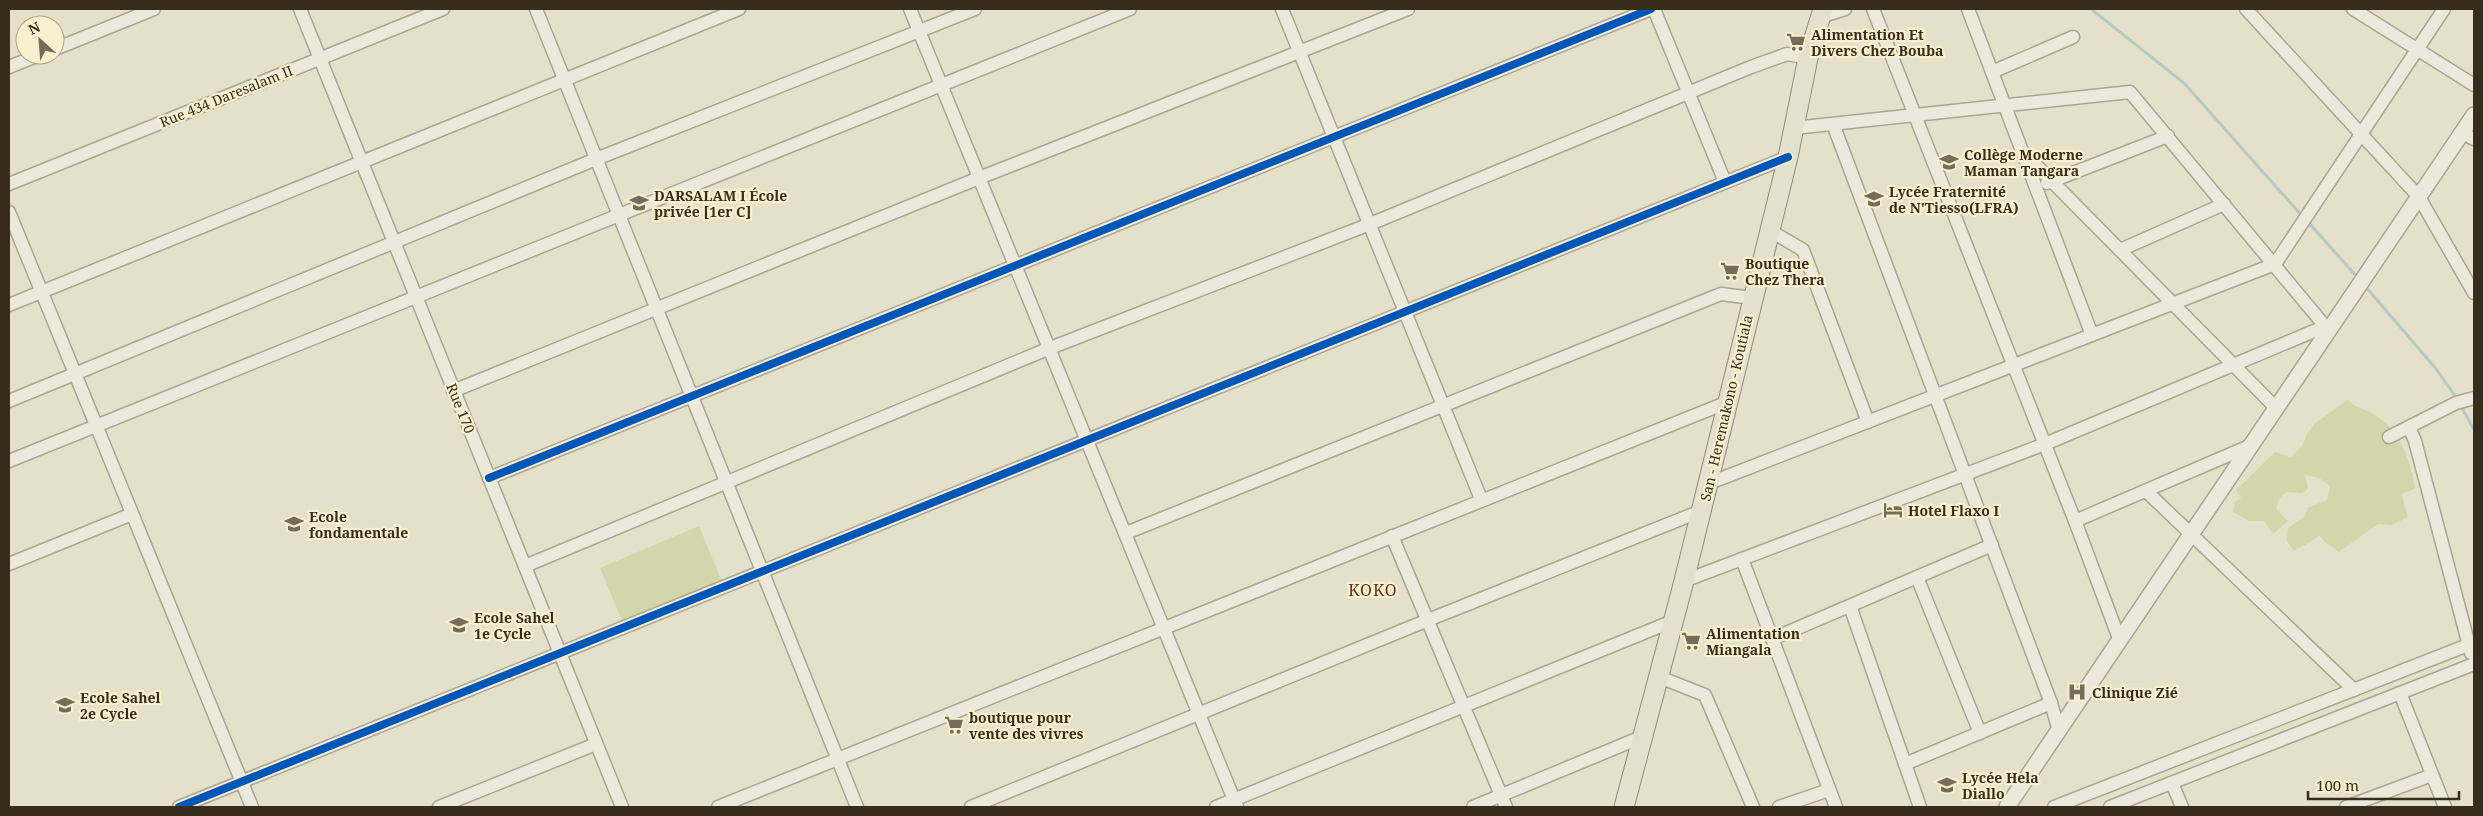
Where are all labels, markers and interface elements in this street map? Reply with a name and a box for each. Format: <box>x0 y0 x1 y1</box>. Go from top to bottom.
north arrow <box>15 15 65 65</box>
text: N <box>25 17 43 39</box>
place label: Alimentation Et Divers Chez Bouba <box>1811 25 1943 60</box>
supermarket icon: Alimentation Et Divers Chez Bouba <box>1785 31 1807 53</box>
street label: Rue 434 Daresalam II <box>157 61 295 131</box>
place label: Collège Moderne Maman Tangara <box>1964 145 2083 180</box>
school or university icon: Collège Moderne Maman Tangara <box>1938 151 1960 173</box>
place label: Lycée Fraternité de N'Tiesso(LFRA) <box>1889 182 2019 217</box>
place label: DARSALAM I École privée [1er C] <box>654 186 787 221</box>
school or university icon: Lycée Fraternité de N'Tiesso(LFRA) <box>1863 188 1885 210</box>
school or university icon: DARSALAM I École privée [1er C] <box>628 192 650 214</box>
place label: Boutique Chez Thera <box>1745 254 1825 289</box>
supermarket icon: Boutique Chez Thera <box>1719 260 1741 282</box>
street label: San - Heremakono - Koutiala <box>1695 313 1757 503</box>
street label: Rue 170 <box>442 380 480 436</box>
hotel icon: Hotel Flaxo I <box>1882 499 1904 521</box>
place label: Hotel Flaxo I <box>1908 501 2000 520</box>
place label: Ecole fondamentale <box>309 507 408 542</box>
school or university icon: Ecole fondamentale <box>283 513 305 535</box>
district label: KOKO <box>1348 579 1398 601</box>
place label: Ecole Sahel 1e Cycle <box>474 608 555 643</box>
school or university icon: Ecole Sahel 1e Cycle <box>448 614 470 636</box>
place label: Alimentation Miangala <box>1706 624 1800 659</box>
supermarket icon: Alimentation Miangala <box>1680 630 1702 652</box>
hospital icon: Clinique Zié <box>2066 681 2088 703</box>
place label: Clinique Zié <box>2092 683 2178 702</box>
place label: Ecole Sahel 2e Cycle <box>80 688 161 723</box>
school or university icon: Ecole Sahel 2e Cycle <box>54 694 76 716</box>
place label: boutique pour vente des vivres <box>969 708 1084 743</box>
supermarket icon: boutique pour vente des vivres <box>943 714 965 736</box>
place label: Lycée Hela Diallo <box>1962 768 2039 803</box>
scale bar <box>2308 768 2459 800</box>
school or university icon: Lycée Hela Diallo <box>1936 774 1958 796</box>
text: 100 m <box>2316 775 2359 795</box>

